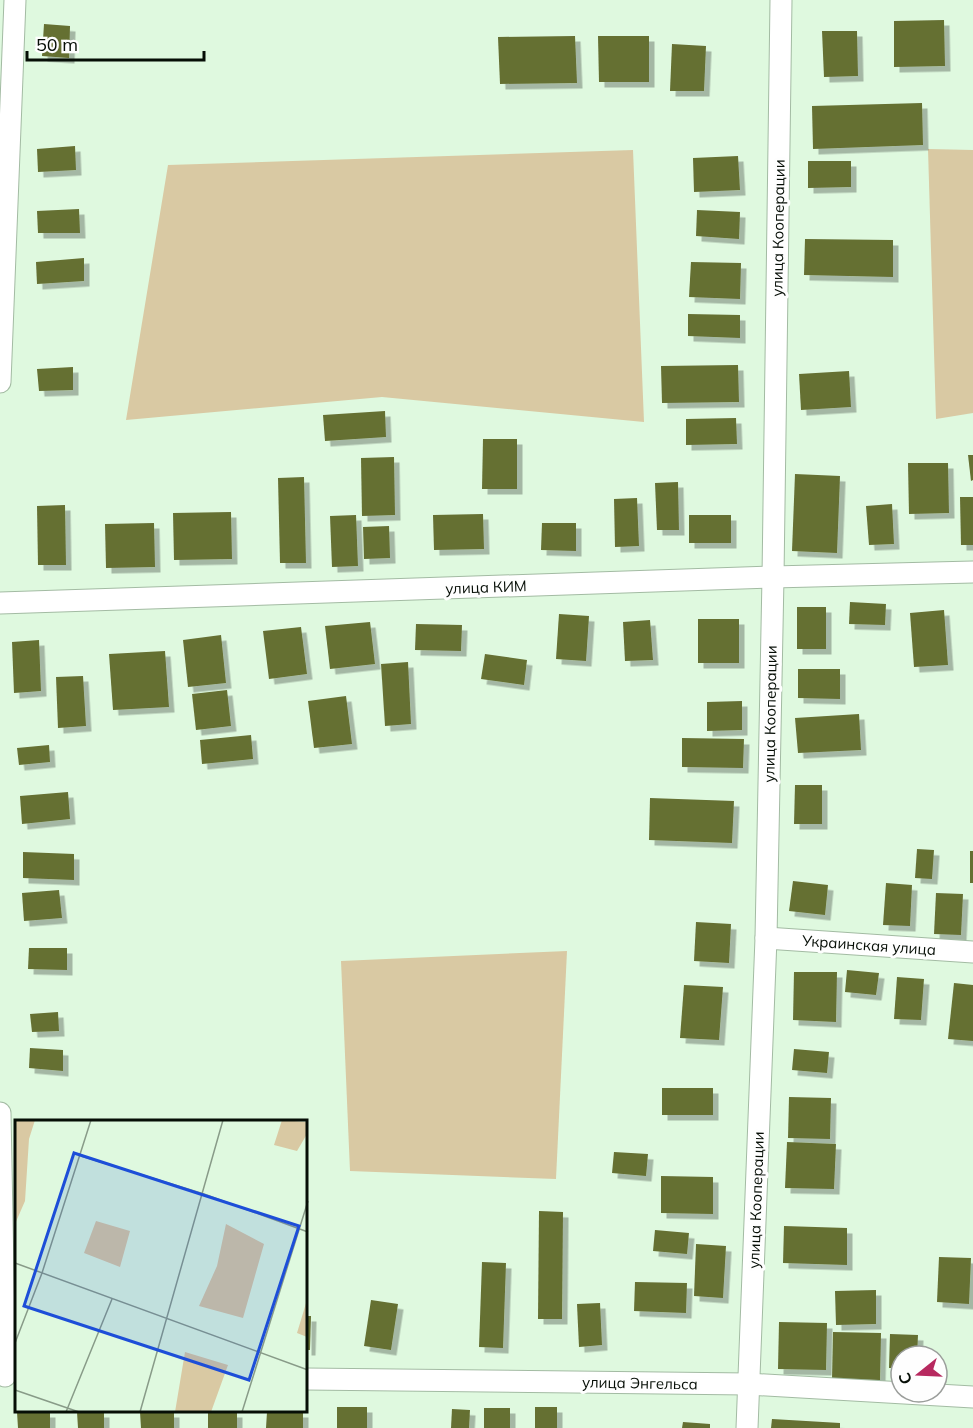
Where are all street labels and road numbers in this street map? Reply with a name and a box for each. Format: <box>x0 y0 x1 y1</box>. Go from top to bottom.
street label: улица Кооперации <box>767 159 789 297</box>
street label: улица КИМ <box>445 576 527 598</box>
street label: улица Кооперации <box>759 645 781 783</box>
street label: Украинская улица <box>800 931 937 959</box>
street label: улица Кооперации <box>744 1131 768 1269</box>
street label: улица Энгельса <box>582 1372 698 1394</box>

